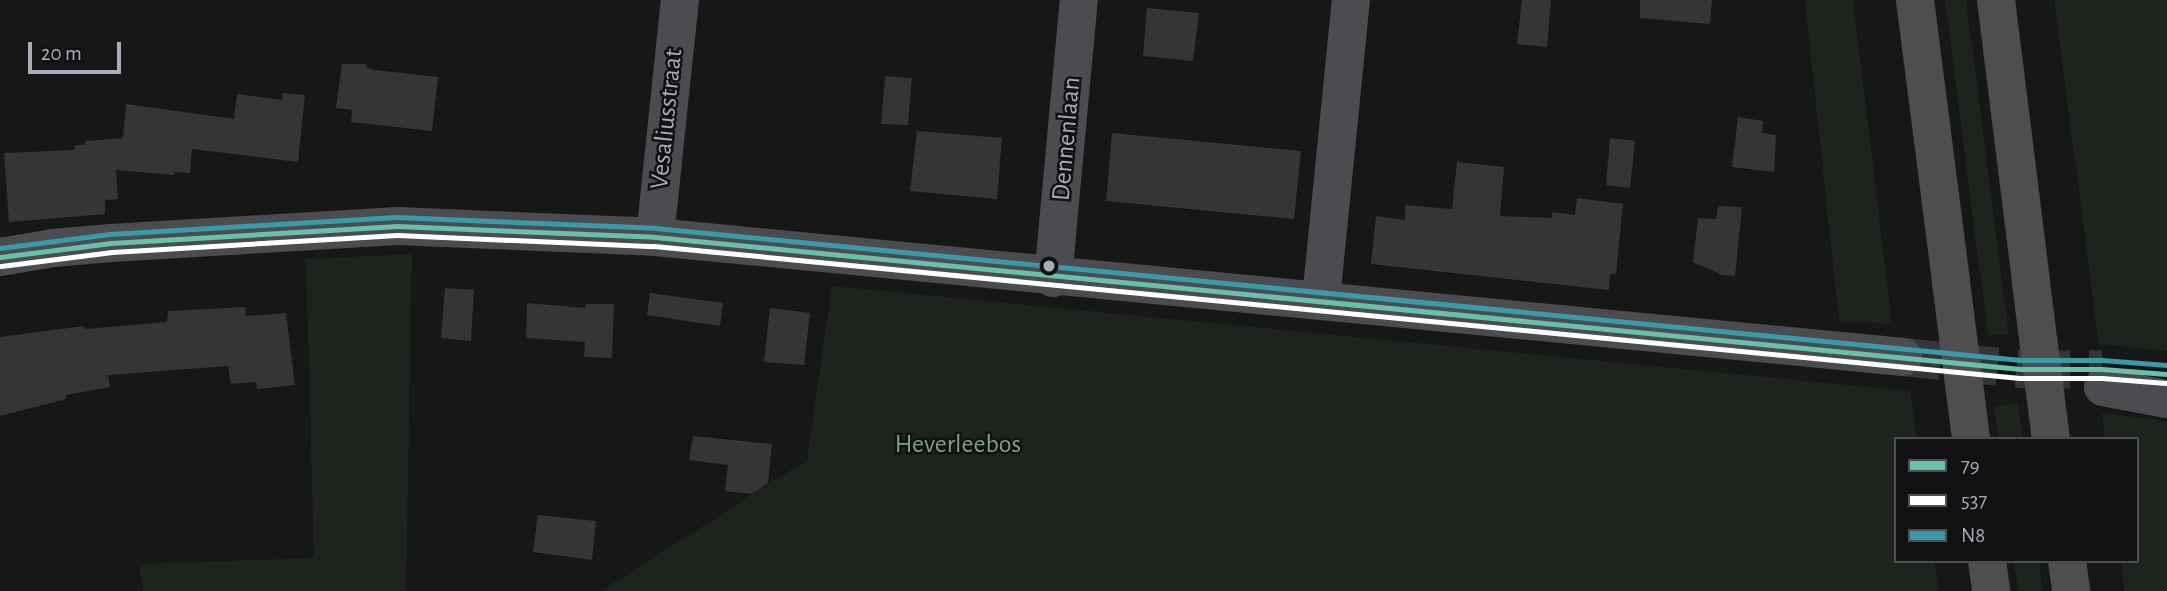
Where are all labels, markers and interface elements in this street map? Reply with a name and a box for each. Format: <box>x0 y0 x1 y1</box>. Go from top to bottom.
scale bar <box>32 28 124 72</box>
text: 20 m <box>41 43 82 64</box>
street label: Vesaliusstraat <box>644 47 690 191</box>
street label: Dennenlaan <box>1046 76 1088 202</box>
unlabelled marker <box>1042 259 1056 273</box>
park label: Heverleebos <box>895 429 1021 461</box>
legend <box>1894 437 2139 563</box>
text: 79 <box>1961 455 1980 476</box>
text: 537 <box>1961 490 1987 511</box>
text: N8 <box>1961 525 1985 546</box>

